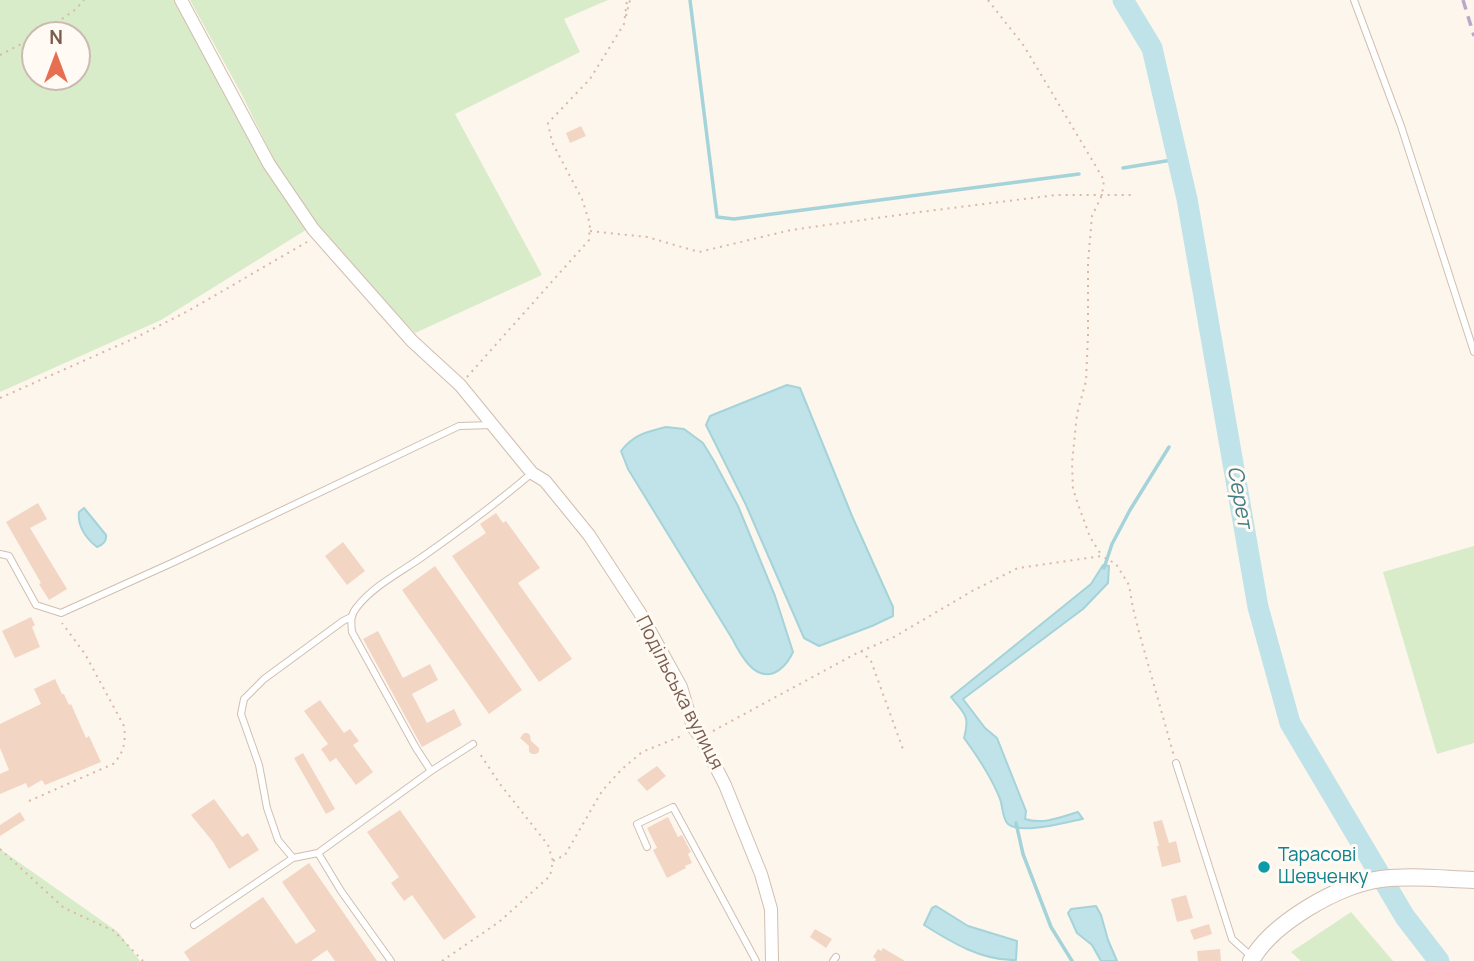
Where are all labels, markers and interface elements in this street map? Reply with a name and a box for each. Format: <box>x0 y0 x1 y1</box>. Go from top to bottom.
north arrow <box>21 21 91 91</box>
text: N <box>49 24 63 50</box>
water label: Серет <box>1221 464 1257 530</box>
street label: Подільська вулиця <box>630 612 728 774</box>
place label: Тарасові Шевченку <box>1278 845 1369 889</box>
marker: Тарасові Шевченку <box>1256 859 1272 875</box>

